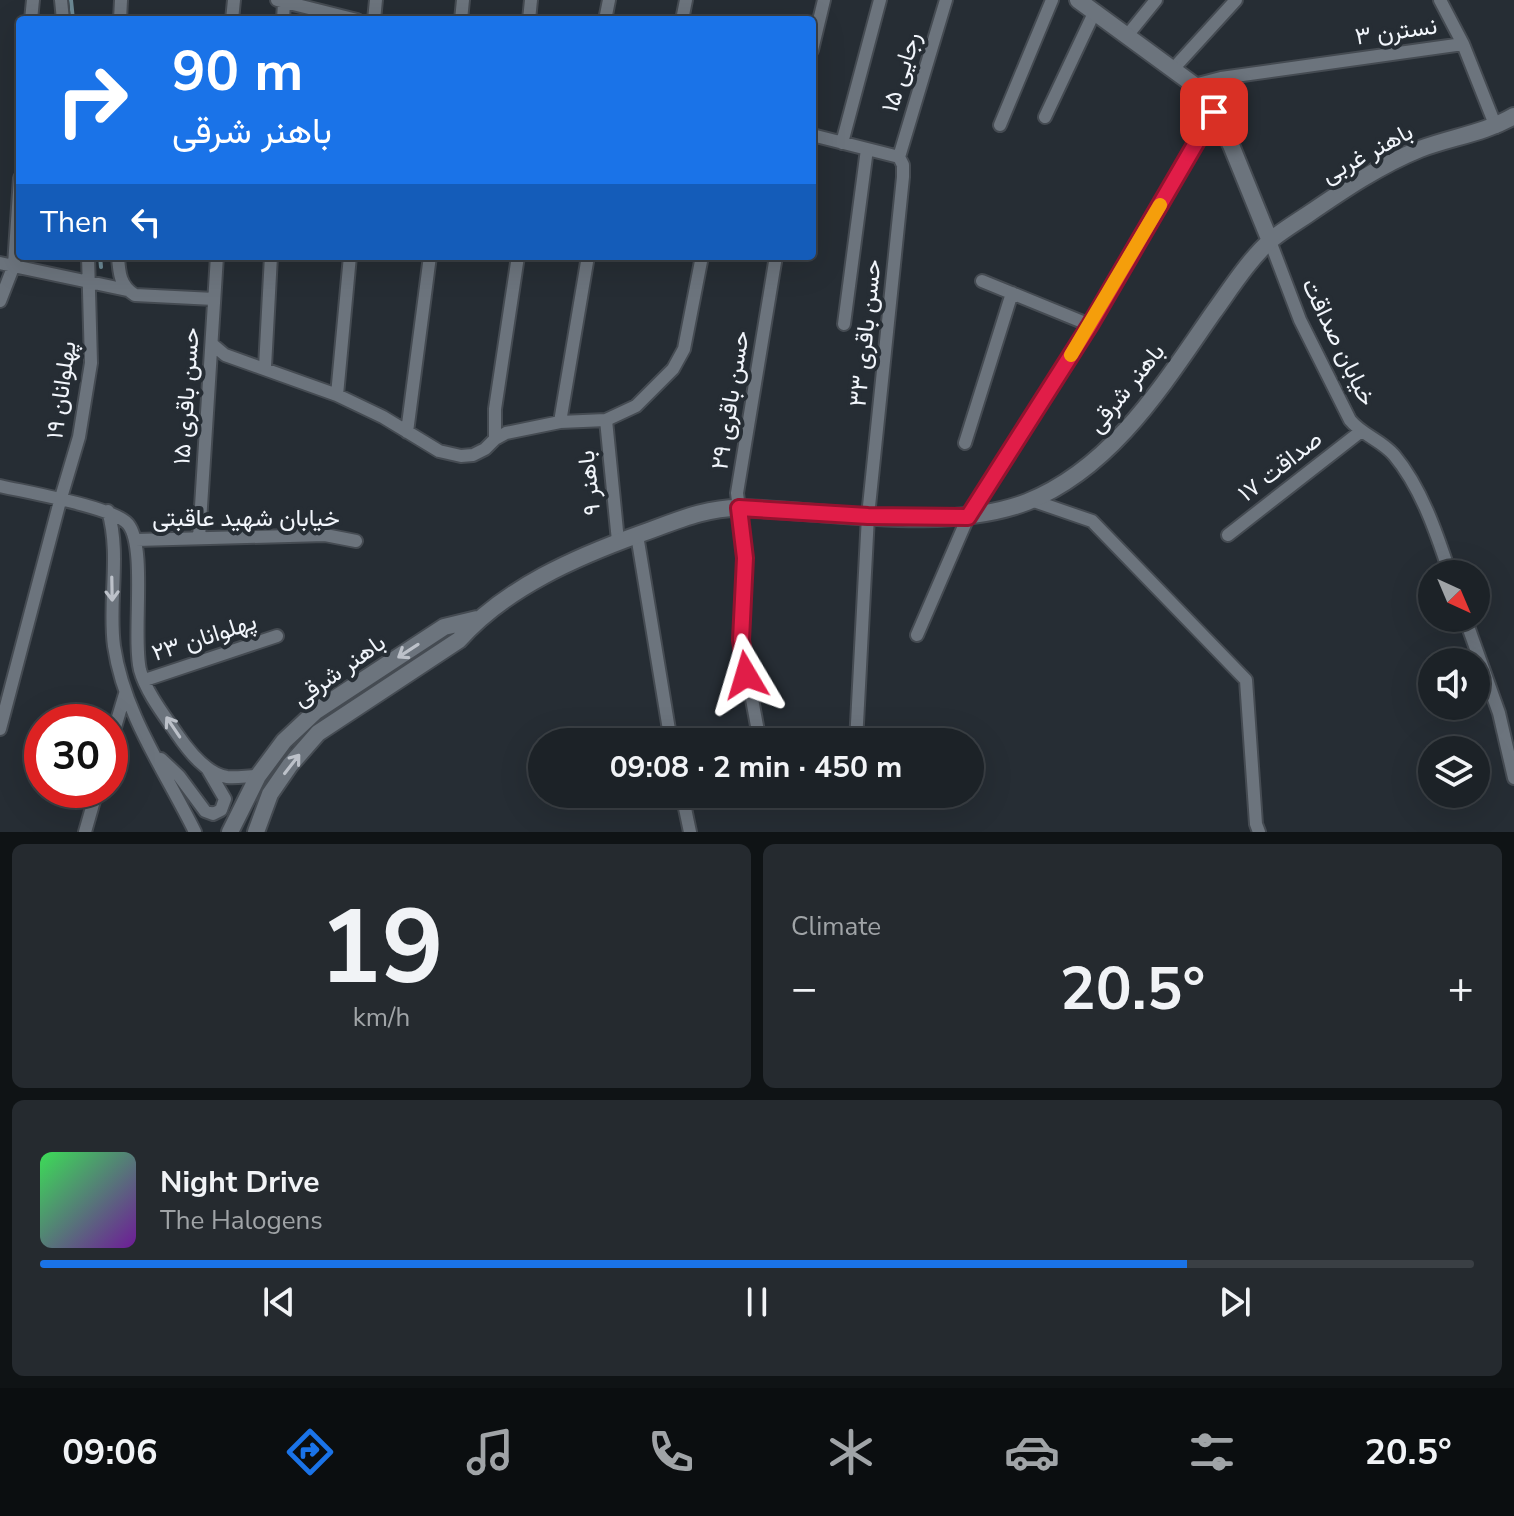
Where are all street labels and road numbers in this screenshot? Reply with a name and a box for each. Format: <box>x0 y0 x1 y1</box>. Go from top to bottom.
street label: نسترن ۳ <box>1353 9 1439 53</box>
street label: رجایی ۱۵ <box>874 28 928 116</box>
street label: باهنر غربی <box>1315 115 1419 191</box>
street label: حسن باقری ۳۳ <box>841 258 889 408</box>
street label: خیابان صداقت <box>1294 273 1384 411</box>
street label: حسن باقری ۱۵ <box>165 326 207 466</box>
street label: حسن باقری ۲۹ <box>703 328 757 472</box>
street label: باهنر شرقی <box>1080 336 1172 440</box>
street label: پهلوانان ۱۹ <box>38 339 84 441</box>
street label: صداقت ۱۷ <box>1231 423 1329 509</box>
street label: باهنر ۹ <box>570 449 608 517</box>
street label: خیابان شهید عاقبتی <box>152 502 340 534</box>
street label: پهلوانان ۲۳ <box>147 605 261 669</box>
street label: باهنر شرقی <box>286 626 392 714</box>

